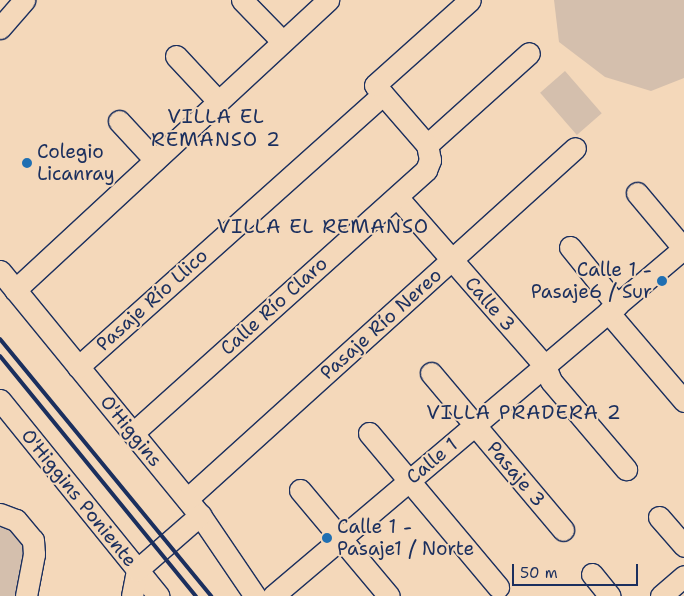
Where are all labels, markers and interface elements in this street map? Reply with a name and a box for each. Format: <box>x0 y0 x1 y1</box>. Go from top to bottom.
district label: VILLA EL REMANSO 2 <box>150 105 282 152</box>
place label: Colegio Licanray <box>37 141 115 185</box>
marker: Colegio Licanray <box>21 157 33 169</box>
district label: VILLA EL REMANSO <box>215 214 431 238</box>
street label: Pasaje Río Llico <box>92 244 212 356</box>
street label: Calle Río Claro <box>216 252 332 360</box>
place label: Calle 1 - Pasaje6 / Sur <box>531 259 652 303</box>
street label: Pasaje Río Nereo <box>316 263 446 385</box>
street label: Calle 3 <box>460 272 520 336</box>
marker: Calle 1 - Pasaje6 / Sur <box>656 275 668 287</box>
street label: O'Higgins <box>95 391 167 471</box>
district label: VILLA PRADERA 2 <box>424 400 624 424</box>
street label: O'Higgins Poniente <box>16 424 142 572</box>
street label: Calle 1 <box>402 433 462 489</box>
street label: Pasaje 3 <box>482 437 550 511</box>
place label: Calle 1 - Pasaje1 / Norte <box>337 516 474 560</box>
marker: Calle 1 - Pasaje1 / Norte <box>321 532 333 544</box>
scale bar <box>514 554 640 586</box>
text: 50 m <box>520 563 558 583</box>

